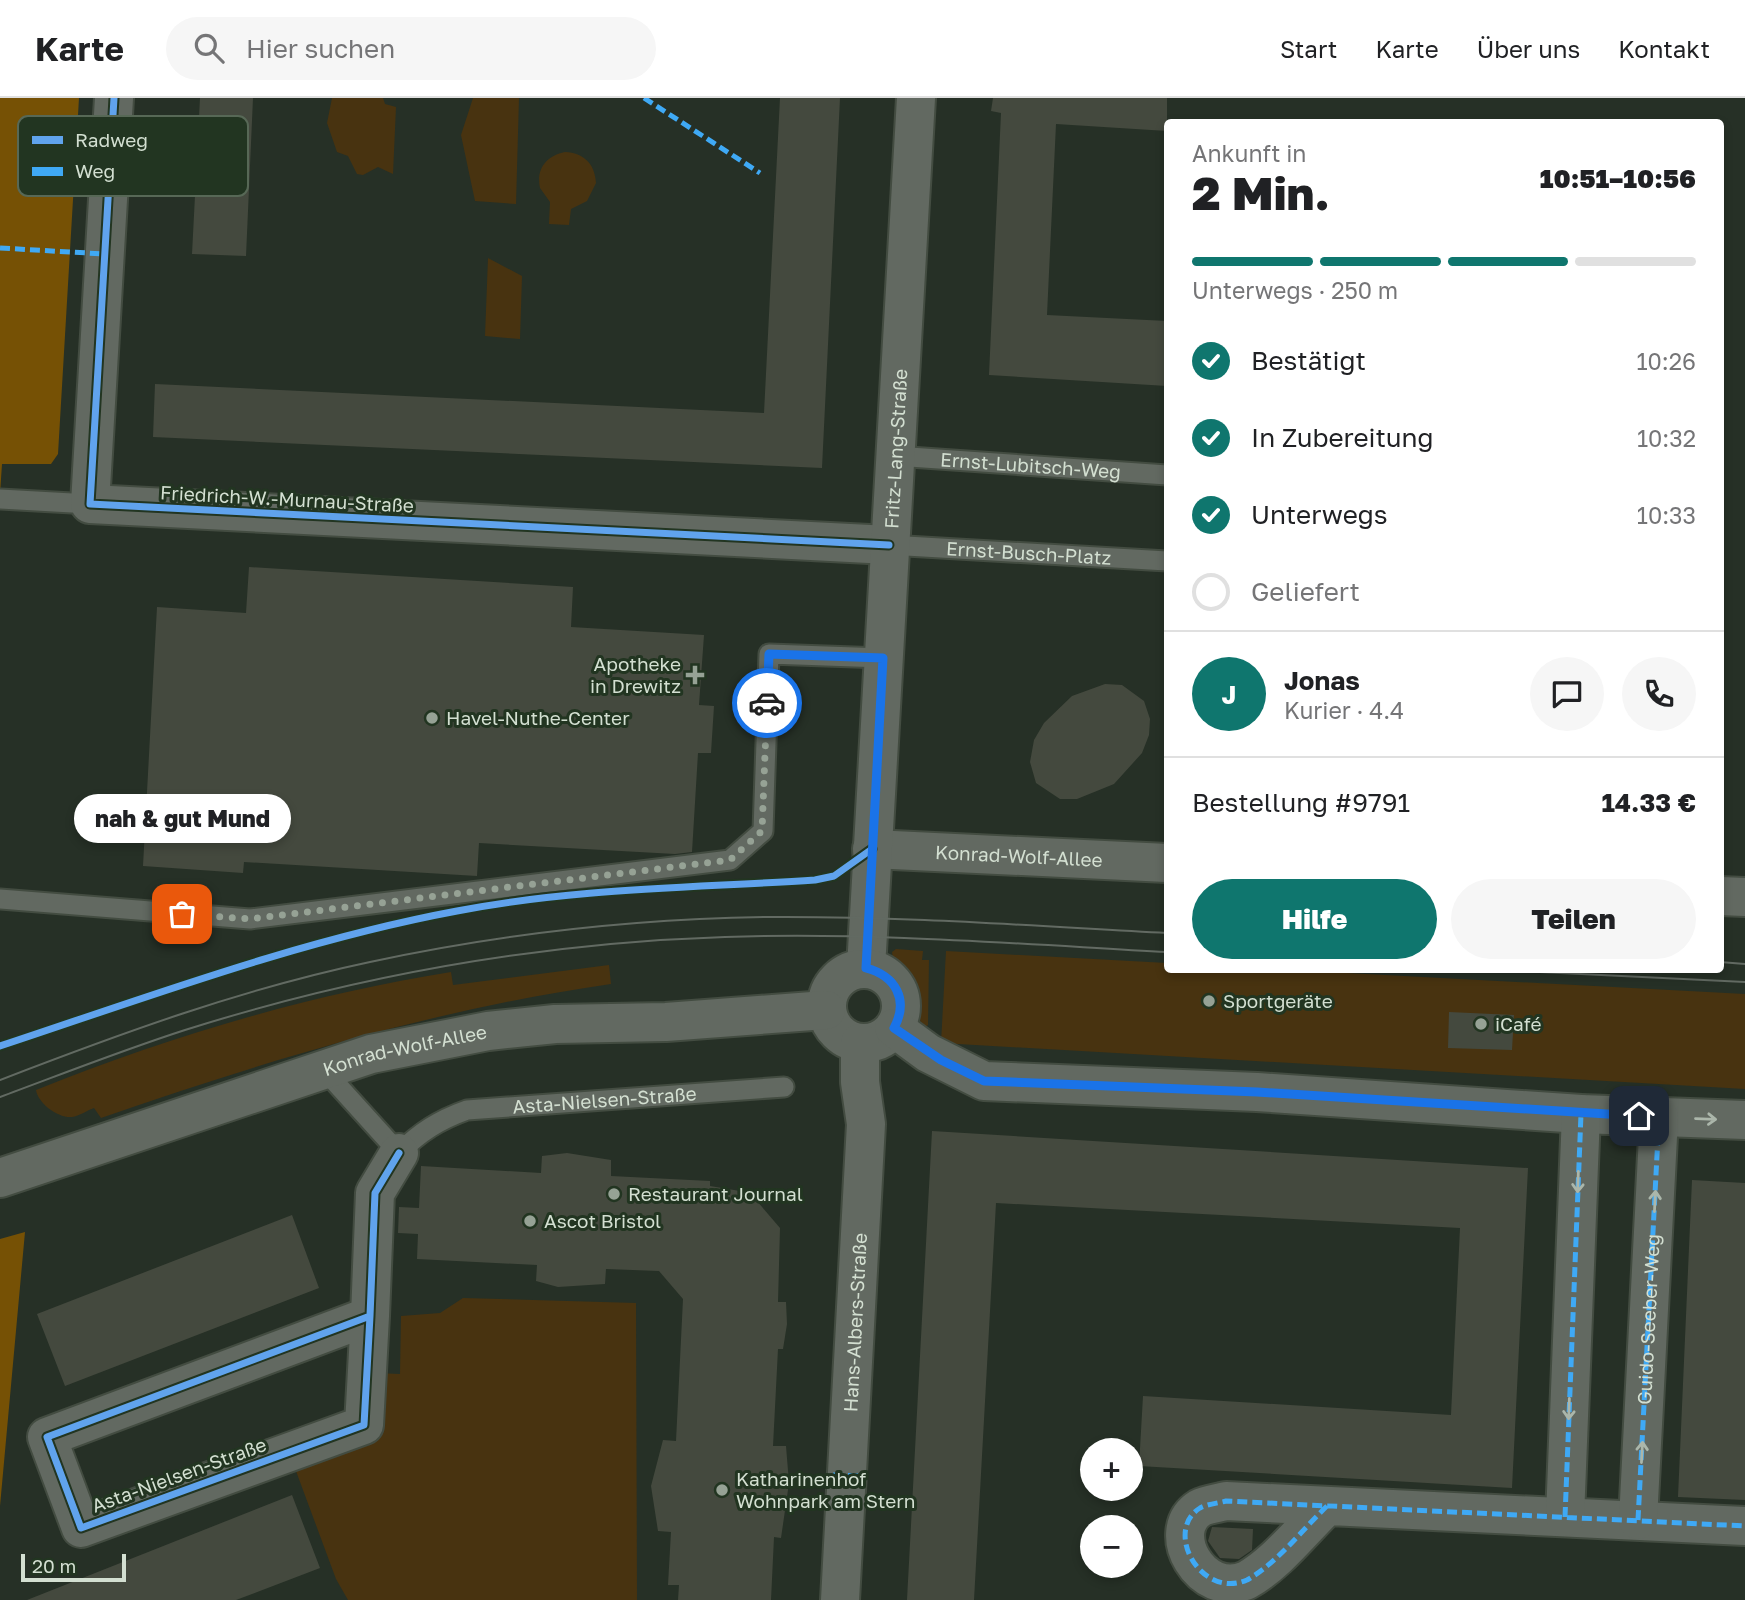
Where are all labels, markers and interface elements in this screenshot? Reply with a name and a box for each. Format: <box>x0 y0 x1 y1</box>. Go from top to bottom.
search box <box>166 17 656 80</box>
text: Karte <box>35 29 124 68</box>
icon: search <box>190 29 228 67</box>
text: Hier suchen <box>246 33 395 64</box>
text: Start <box>1280 34 1337 63</box>
text: Karte <box>1375 34 1439 63</box>
text: Über uns <box>1477 34 1580 63</box>
text: Kontakt <box>1618 34 1710 63</box>
legend <box>18 116 248 196</box>
text: Radweg <box>75 128 148 151</box>
text: Ankunft in <box>1192 139 1307 167</box>
text: Weg <box>75 159 115 182</box>
text: 10:51–10:56 <box>1540 163 1696 194</box>
text: 2 Min. <box>1192 165 1330 220</box>
text: Unterwegs · 250 m <box>1192 276 1398 304</box>
icon: check <box>1192 342 1230 380</box>
text: Bestätigt <box>1251 345 1366 376</box>
text: 10:26 <box>1636 347 1696 375</box>
street label: Fritz-Lang-Straße <box>879 368 911 529</box>
icon: check <box>1192 419 1230 457</box>
text: In Zubereitung <box>1251 422 1434 453</box>
text: 10:32 <box>1637 424 1696 452</box>
street label: Ernst-Lubitsch-Weg <box>940 447 1122 483</box>
street label: Friedrich-W.-Murnau-Straße <box>160 480 414 517</box>
icon: check <box>1192 496 1230 534</box>
text: Unterwegs <box>1251 499 1388 530</box>
text: 10:33 <box>1637 501 1696 529</box>
street label: Ernst-Busch-Platz <box>945 536 1112 569</box>
text: Geliefert <box>1251 576 1360 607</box>
place label: Apotheke in Drewitz <box>590 652 681 697</box>
button: chat <box>1530 657 1604 731</box>
button: phone <box>1622 657 1696 731</box>
text: Jonas <box>1284 665 1360 696</box>
marker: Apotheke in Drewitz <box>687 667 703 683</box>
courier <box>732 668 802 738</box>
text: J <box>1222 679 1236 710</box>
icon: car <box>748 684 786 722</box>
text: Kurier · 4.4 <box>1284 696 1404 724</box>
place label: Havel-Nuthe-Center <box>446 706 630 729</box>
marker: Havel-Nuthe-Center <box>424 710 440 726</box>
text: Bestellung #9791 <box>1192 787 1410 818</box>
text: 14.33 € <box>1601 787 1696 818</box>
callout: nah & gut Mund <box>74 795 290 844</box>
text: nah & gut Mund <box>95 804 270 832</box>
street label: Konrad-Wolf-Allee <box>935 840 1103 871</box>
button: Hilfe <box>1192 879 1437 959</box>
button: Teilen <box>1451 879 1696 959</box>
pin <box>152 884 212 944</box>
icon: bag <box>163 895 201 933</box>
place label: Sportgeräte <box>1223 989 1333 1012</box>
marker: Sportgeräte <box>1201 993 1217 1009</box>
place label: iCafé <box>1495 1012 1542 1035</box>
marker: iCafé <box>1473 1016 1489 1032</box>
street label: Konrad-Wolf-Allee <box>320 1020 489 1080</box>
street label: Asta-Nielsen-Straße <box>512 1081 697 1118</box>
pin <box>1609 1086 1669 1146</box>
icon: home <box>1620 1097 1658 1135</box>
one-way arrow <box>1694 1112 1717 1125</box>
one-way arrow <box>1571 1170 1584 1193</box>
place label: Restaurant Journal <box>628 1182 803 1205</box>
marker: Restaurant Journal <box>606 1186 622 1202</box>
one-way arrow <box>1648 1189 1661 1212</box>
place label: Ascot Bristol <box>544 1209 661 1232</box>
marker: Ascot Bristol <box>522 1213 538 1229</box>
street label: Hans-Albers-Straße <box>838 1232 871 1413</box>
street label: Guido-Seeber-Weg <box>1632 1233 1664 1405</box>
one-way arrow <box>1563 1398 1576 1421</box>
street label: Asta-Nielsen-Straße <box>88 1432 269 1517</box>
map controls <box>1080 1438 1143 1578</box>
button: + <box>1080 1438 1143 1501</box>
one-way arrow <box>1635 1441 1648 1464</box>
place label: Katharinenhof Wohnpark am Stern <box>736 1467 915 1512</box>
marker: Katharinenhof Wohnpark am Stern <box>714 1482 730 1498</box>
button: − <box>1080 1515 1143 1578</box>
scale bar <box>21 1551 126 1583</box>
text: 20 m <box>32 1554 76 1577</box>

